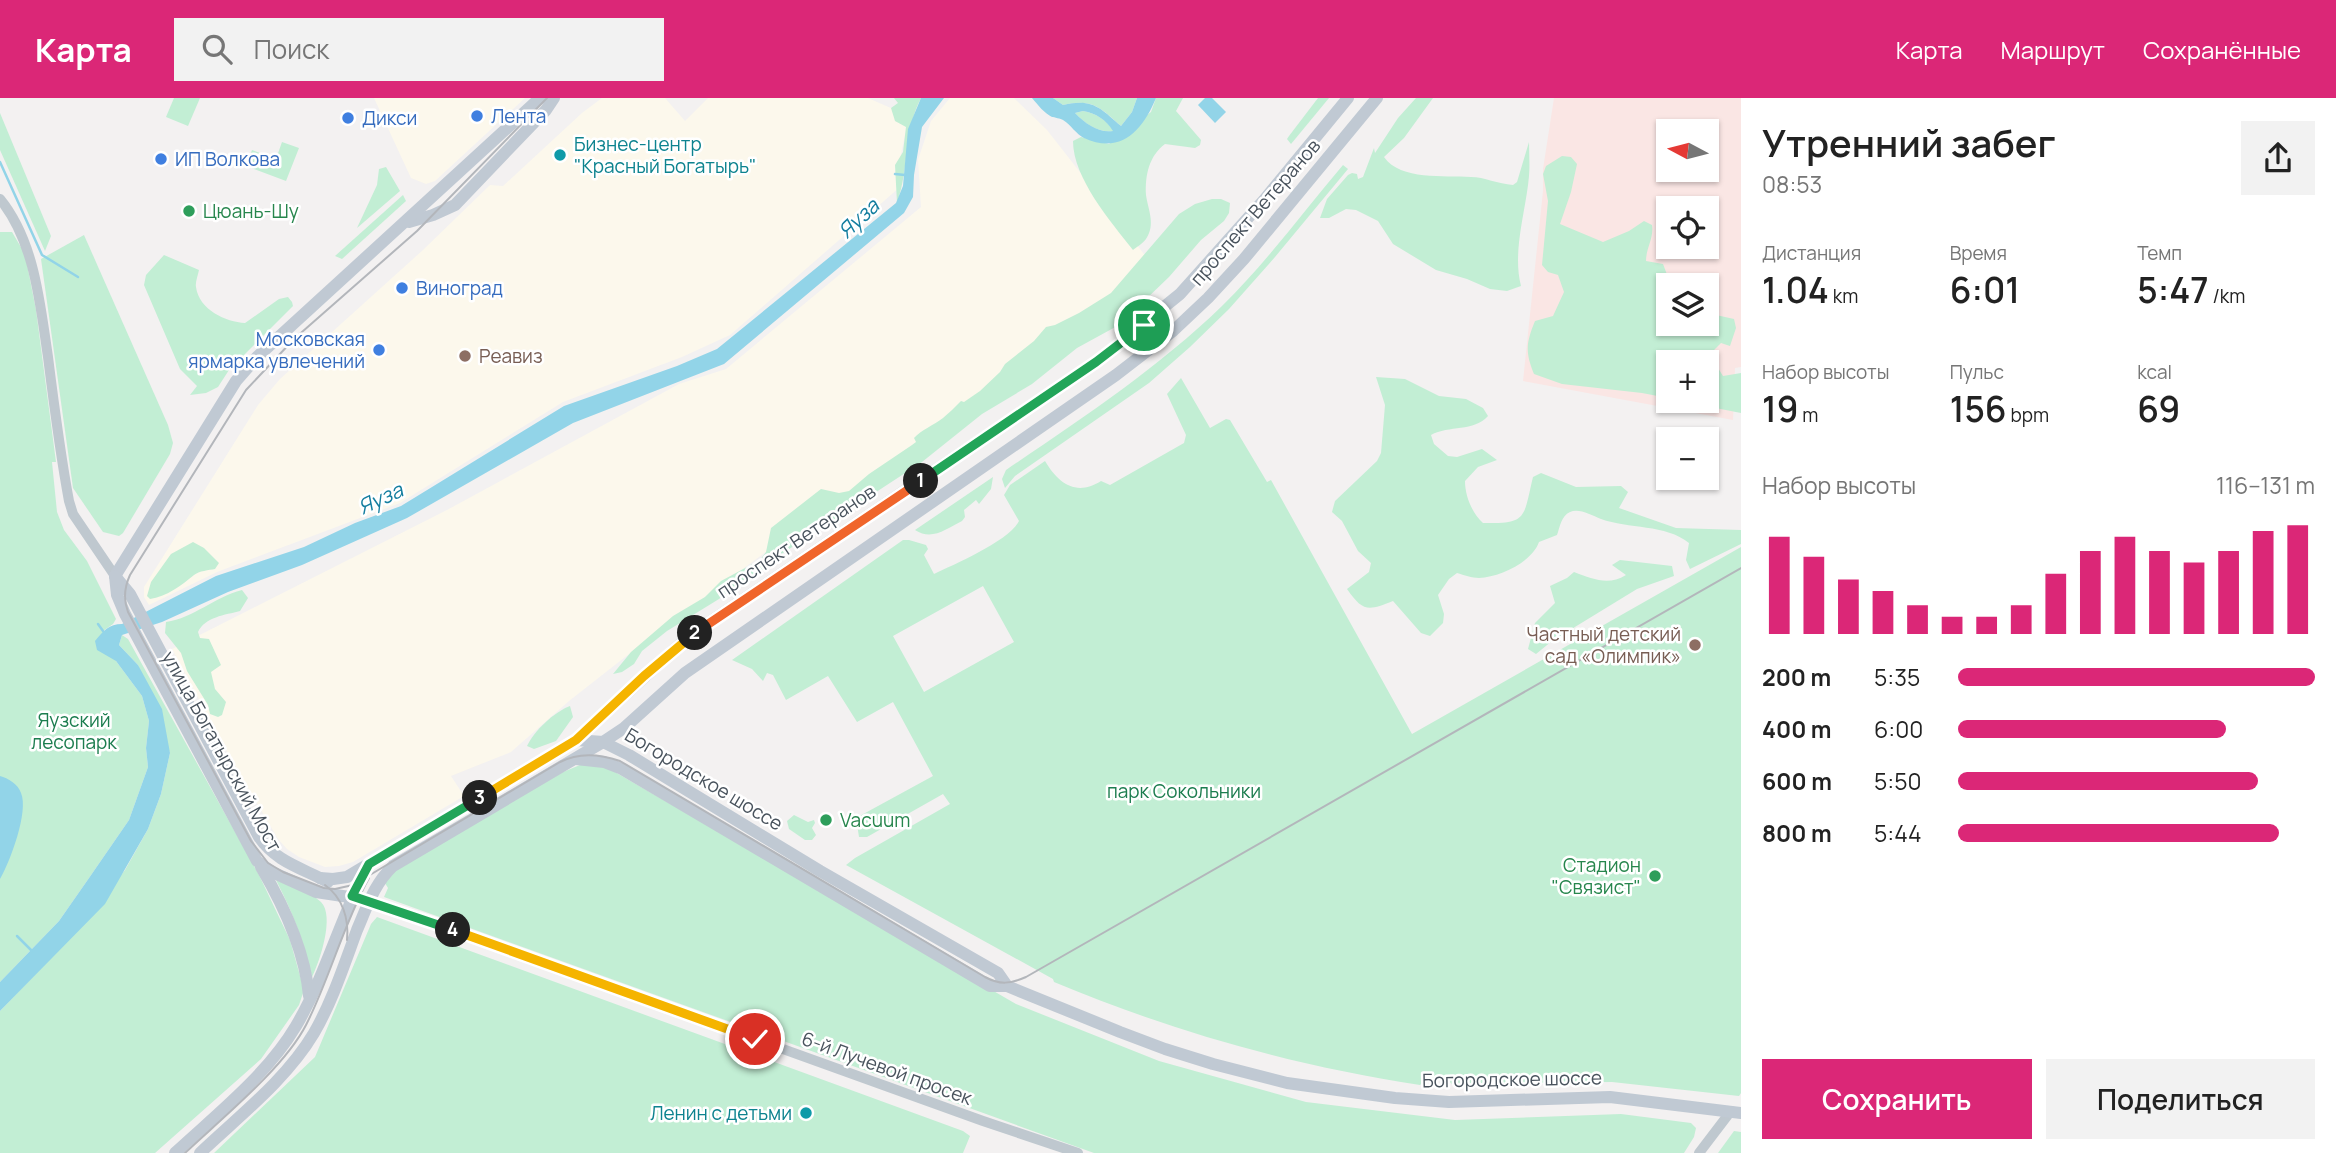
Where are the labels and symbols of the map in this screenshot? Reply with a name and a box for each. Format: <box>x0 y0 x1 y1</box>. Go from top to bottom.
place label: Лента <box>491 103 546 129</box>
place label: Дикси <box>362 105 417 131</box>
marker: Лента <box>469 108 485 124</box>
marker: Дикси <box>340 110 356 126</box>
north arrow <box>1656 119 1718 182</box>
place label: Бизнес-центр "Красный Богатырь" <box>574 131 757 179</box>
street label: проспект Ветеранов <box>1184 133 1326 291</box>
place label: ИП Волкова <box>175 146 280 172</box>
marker: Бизнес-центр "Красный Богатырь" <box>552 147 568 163</box>
marker: ИП Волкова <box>153 151 169 167</box>
water label: Яуза <box>831 191 886 244</box>
place label: Цюань-Шу <box>203 198 299 224</box>
marker: Цюань-Шу <box>181 203 197 219</box>
place label: Виноград <box>416 275 503 301</box>
marker: Виноград <box>394 280 410 296</box>
pin <box>1114 295 1174 355</box>
place label: Московская ярмарка увлечений <box>188 326 365 374</box>
marker: Московская ярмарка увлечений <box>371 342 387 358</box>
place label: Реавиз <box>479 343 543 369</box>
marker: Реавиз <box>457 348 473 364</box>
pin: 1 <box>904 464 939 498</box>
water label: Яуза <box>353 475 408 521</box>
street label: проспект Ветеранов <box>711 478 881 604</box>
pin: 2 <box>678 616 712 650</box>
place label: Частный детский сад «Олимпик» <box>1526 621 1681 669</box>
marker: Частный детский сад «Олимпик» <box>1687 637 1703 653</box>
street label: улица Богатырский Мост <box>156 646 288 856</box>
park label: Яузский лесопарк <box>31 707 117 755</box>
street label: Богородское шоссе <box>620 722 788 836</box>
park label: парк Сокольники <box>1107 778 1261 804</box>
pin: 3 <box>462 780 498 816</box>
place label: Vacuum <box>840 807 910 833</box>
marker: Vacuum <box>818 812 834 828</box>
place label: Стадион "Связист" <box>1552 852 1641 900</box>
marker: Стадион "Связист" <box>1647 868 1663 884</box>
pin: 4 <box>435 912 470 948</box>
pin <box>725 1009 785 1069</box>
street label: 6-й Лучевой просек <box>798 1025 976 1111</box>
street label: Богородское шоссе <box>1422 1064 1602 1094</box>
place label: Ленин с детьми <box>650 1100 792 1126</box>
marker: Ленин с детьми <box>798 1105 814 1121</box>

